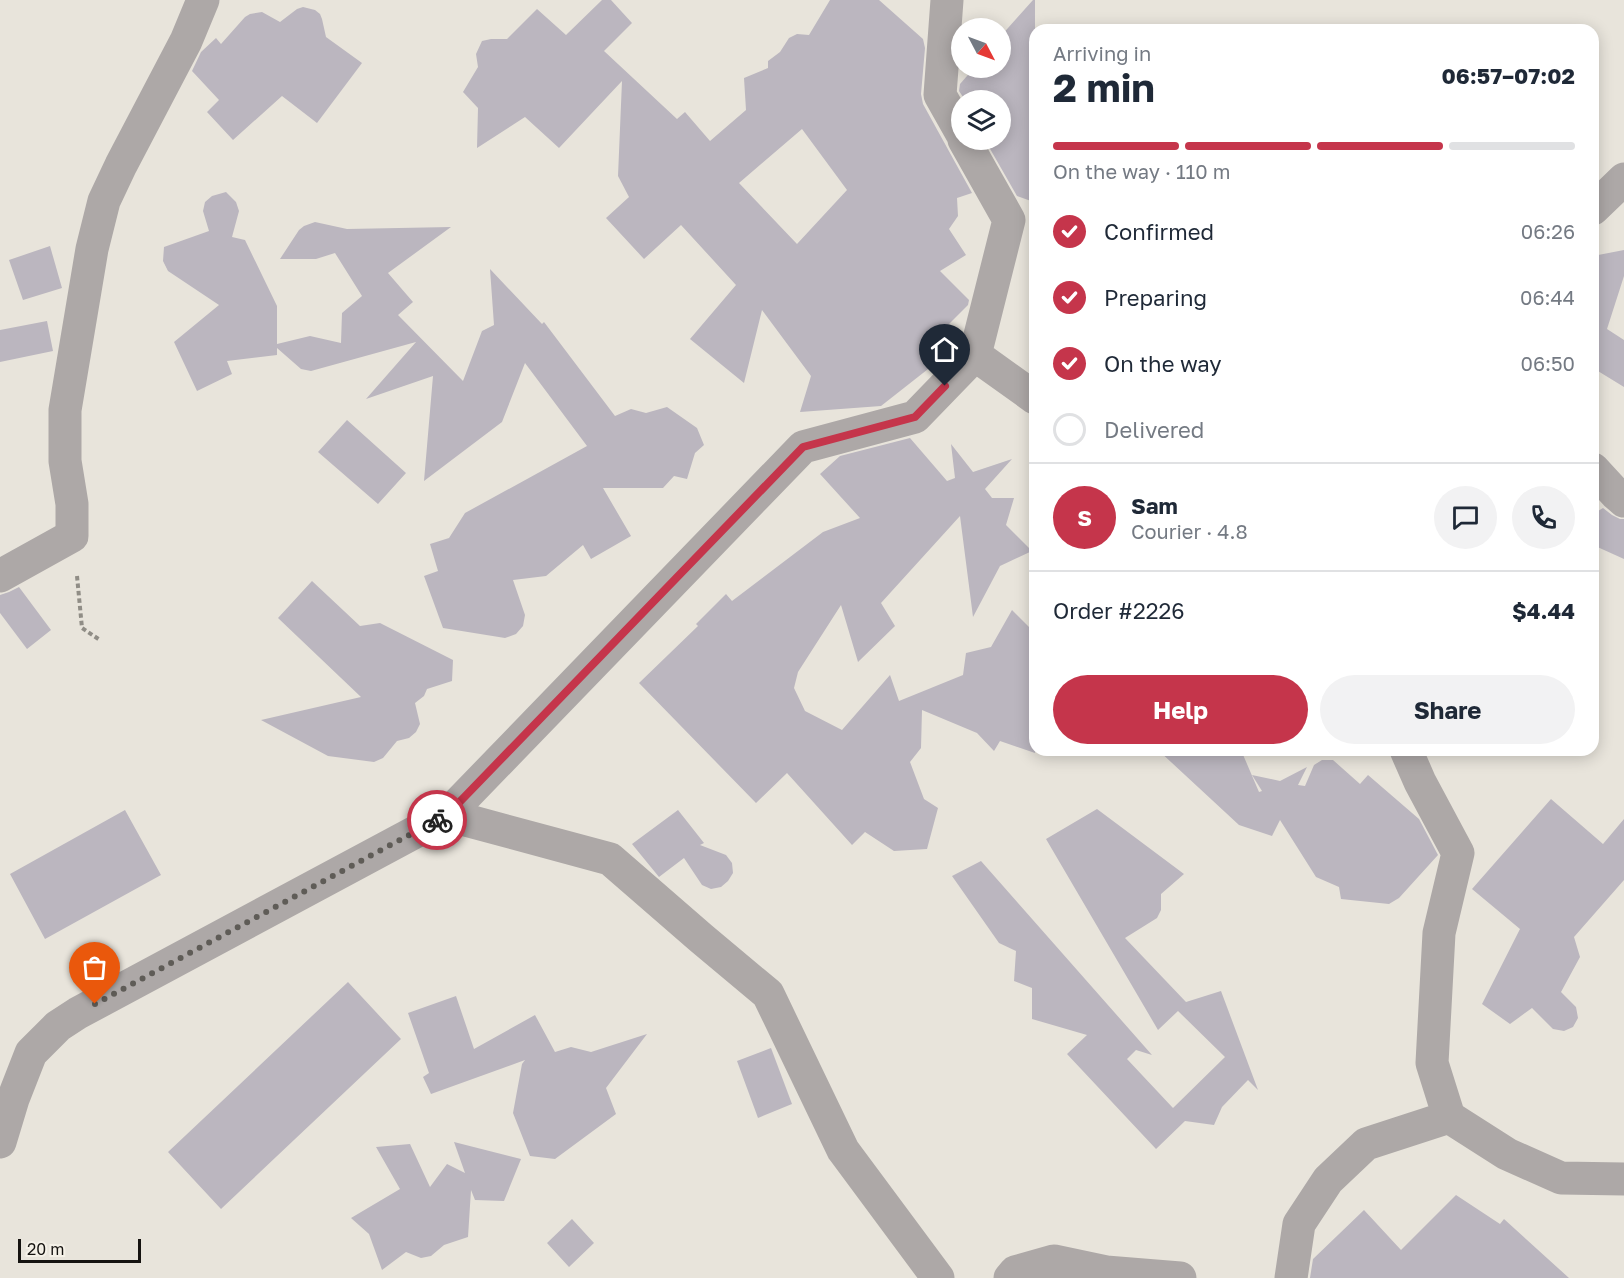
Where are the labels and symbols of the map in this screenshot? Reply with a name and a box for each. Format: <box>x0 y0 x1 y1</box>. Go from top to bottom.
north arrow <box>951 18 1011 78</box>
pin <box>919 324 970 386</box>
courier <box>407 790 467 850</box>
pin <box>69 942 120 1004</box>
scale bar <box>18 1236 141 1264</box>

